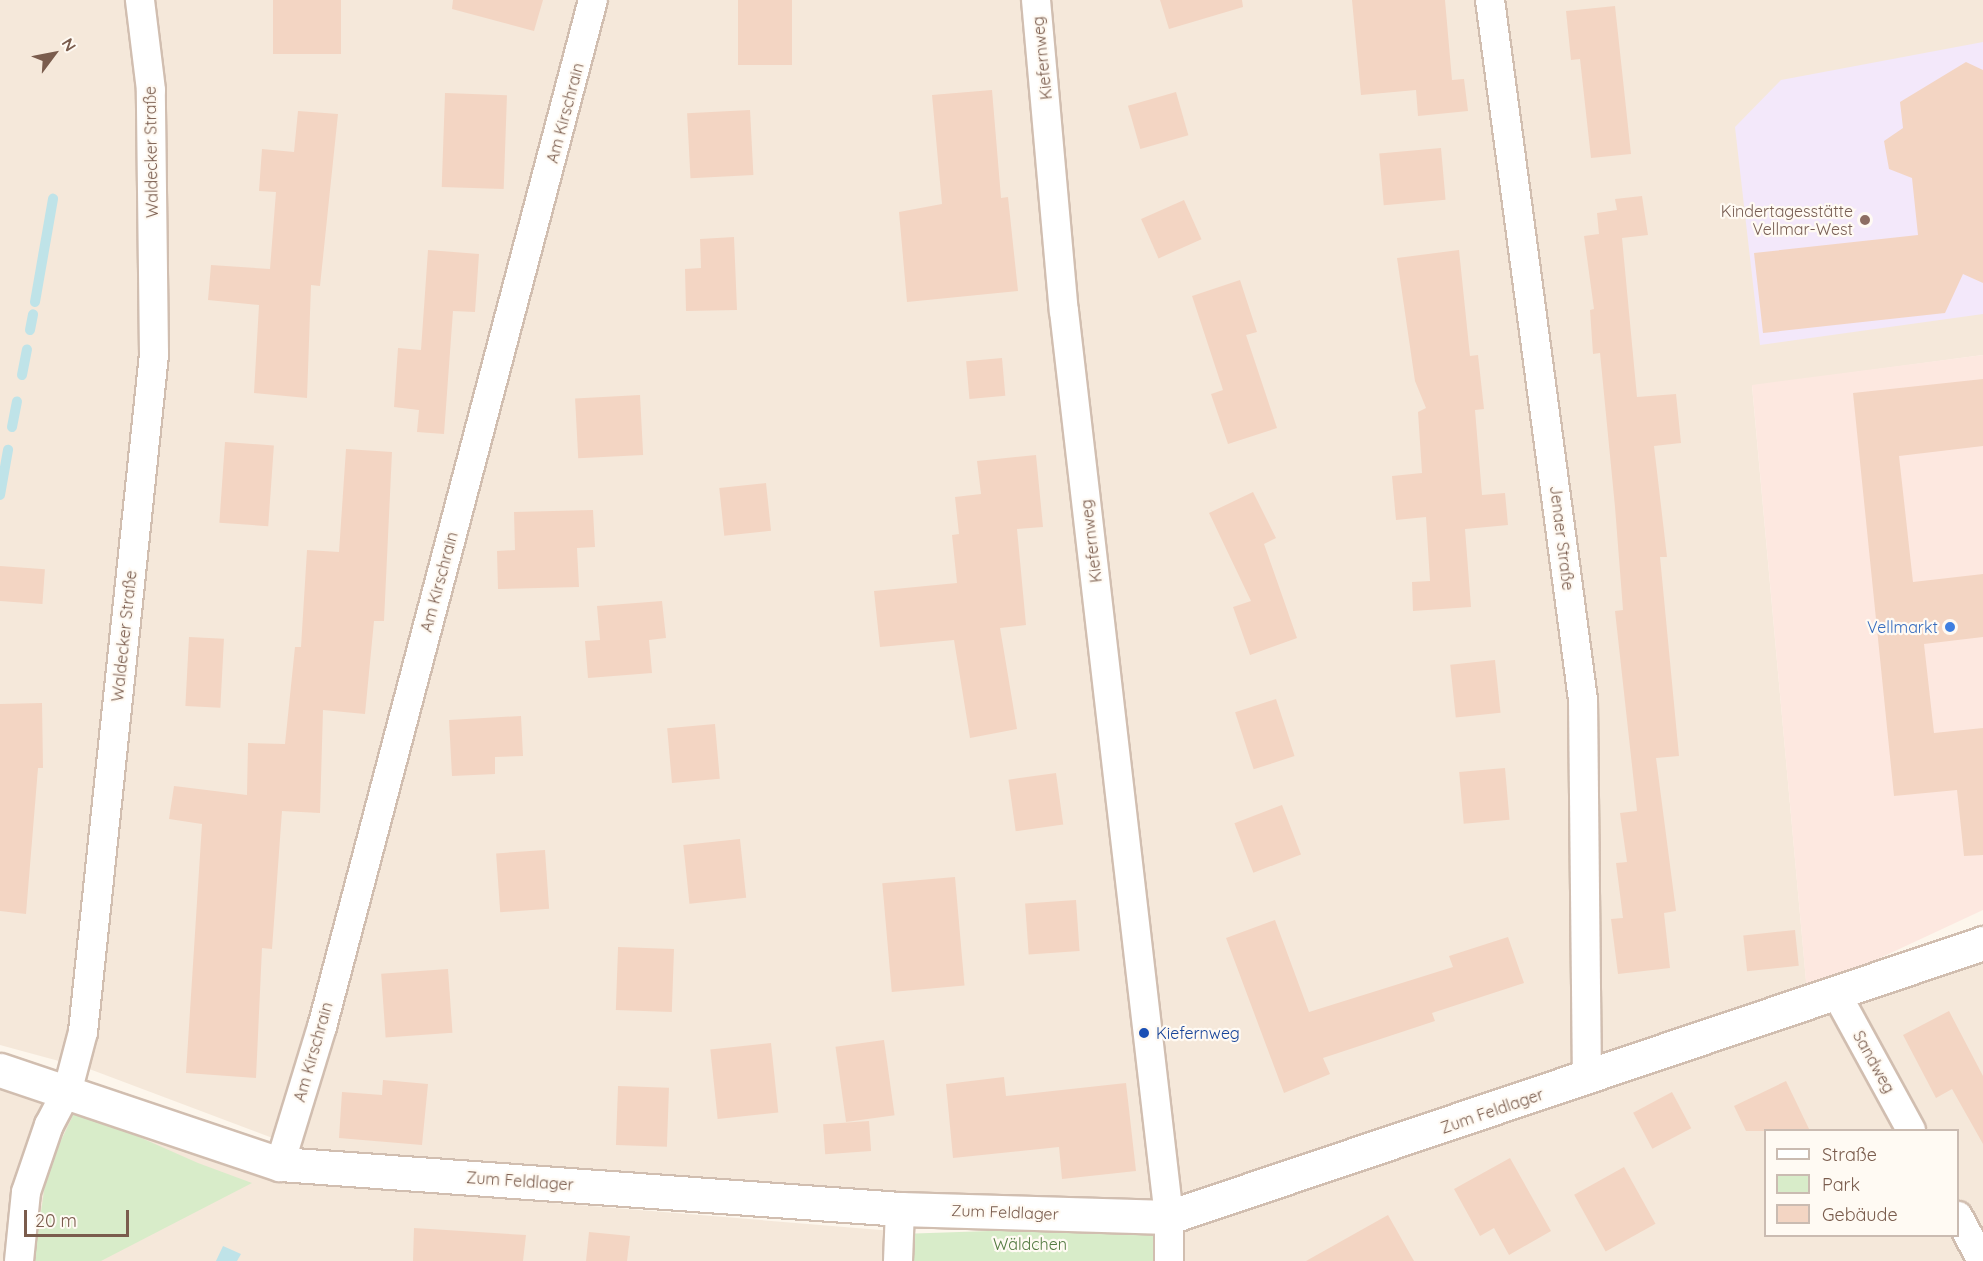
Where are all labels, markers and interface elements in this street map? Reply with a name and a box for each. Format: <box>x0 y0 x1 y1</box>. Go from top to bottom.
street label: Kiefernweg <box>1028 15 1056 101</box>
north arrow <box>24 24 84 84</box>
text: N <box>58 34 81 55</box>
street label: Am Kirschrain <box>542 61 588 165</box>
street label: Waldecker Straße <box>140 86 162 218</box>
place label: Kindertagesstätte Vellmar-West <box>1721 201 1853 239</box>
marker: Kindertagesstätte Vellmar-West <box>1858 213 1872 227</box>
street label: Jenaer Straße <box>1546 484 1578 592</box>
street label: Kiefernweg <box>1076 498 1106 584</box>
street label: Am Kirschrain <box>416 530 462 634</box>
street label: Waldecker Straße <box>108 569 140 703</box>
place label: Vellmarkt <box>1867 617 1938 637</box>
marker: Vellmarkt <box>1943 620 1957 634</box>
street label: Am Kirschrain <box>290 1000 336 1104</box>
place label: Kiefernweg <box>1156 1023 1240 1043</box>
marker: Kiefernweg <box>1137 1026 1151 1040</box>
street label: Sandweg <box>1849 1027 1899 1097</box>
street label: Zum Feldlager <box>1438 1084 1546 1138</box>
legend <box>1764 1129 1959 1237</box>
text: Straße <box>1822 1143 1877 1166</box>
street label: Zum Feldlager <box>466 1168 574 1194</box>
text: Park <box>1822 1173 1860 1196</box>
scale bar <box>27 1198 132 1236</box>
street label: Zum Feldlager <box>951 1201 1059 1223</box>
text: Gebäude <box>1822 1203 1898 1226</box>
text: 20 m <box>35 1209 77 1232</box>
park label: Wäldchen <box>993 1234 1067 1254</box>

